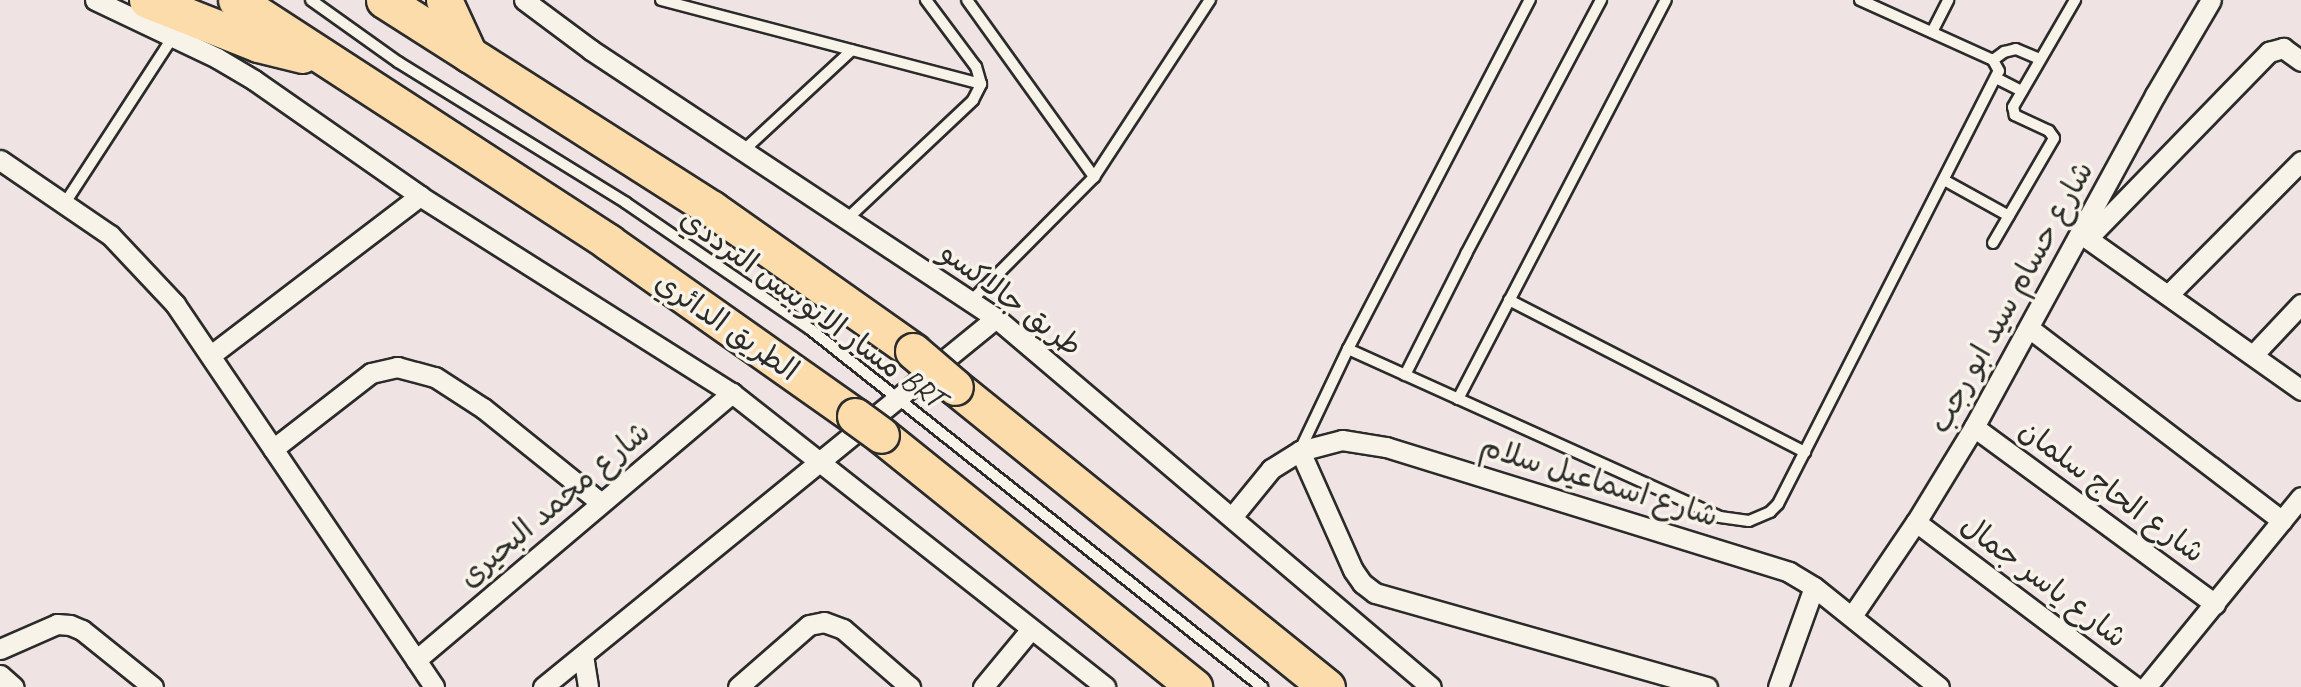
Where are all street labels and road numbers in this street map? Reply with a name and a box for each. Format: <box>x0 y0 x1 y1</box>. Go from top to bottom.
street label: شارع حسام سيد ابو رجب <box>1921 155 2101 439</box>
street label: مسار الاتوبيس الترددي BRT <box>673 200 951 416</box>
street label: طريق جالاكسو <box>933 234 1089 364</box>
street label: الطريق الدائري <box>648 263 806 389</box>
street label: شارع الحاج سلمان <box>2012 412 2212 570</box>
street label: شارع محمد البحيرى <box>451 414 657 594</box>
street label: شارع اسماعيل سلام <box>1476 428 1722 534</box>
street label: شارع ياسر جمال <box>1954 507 2134 655</box>

